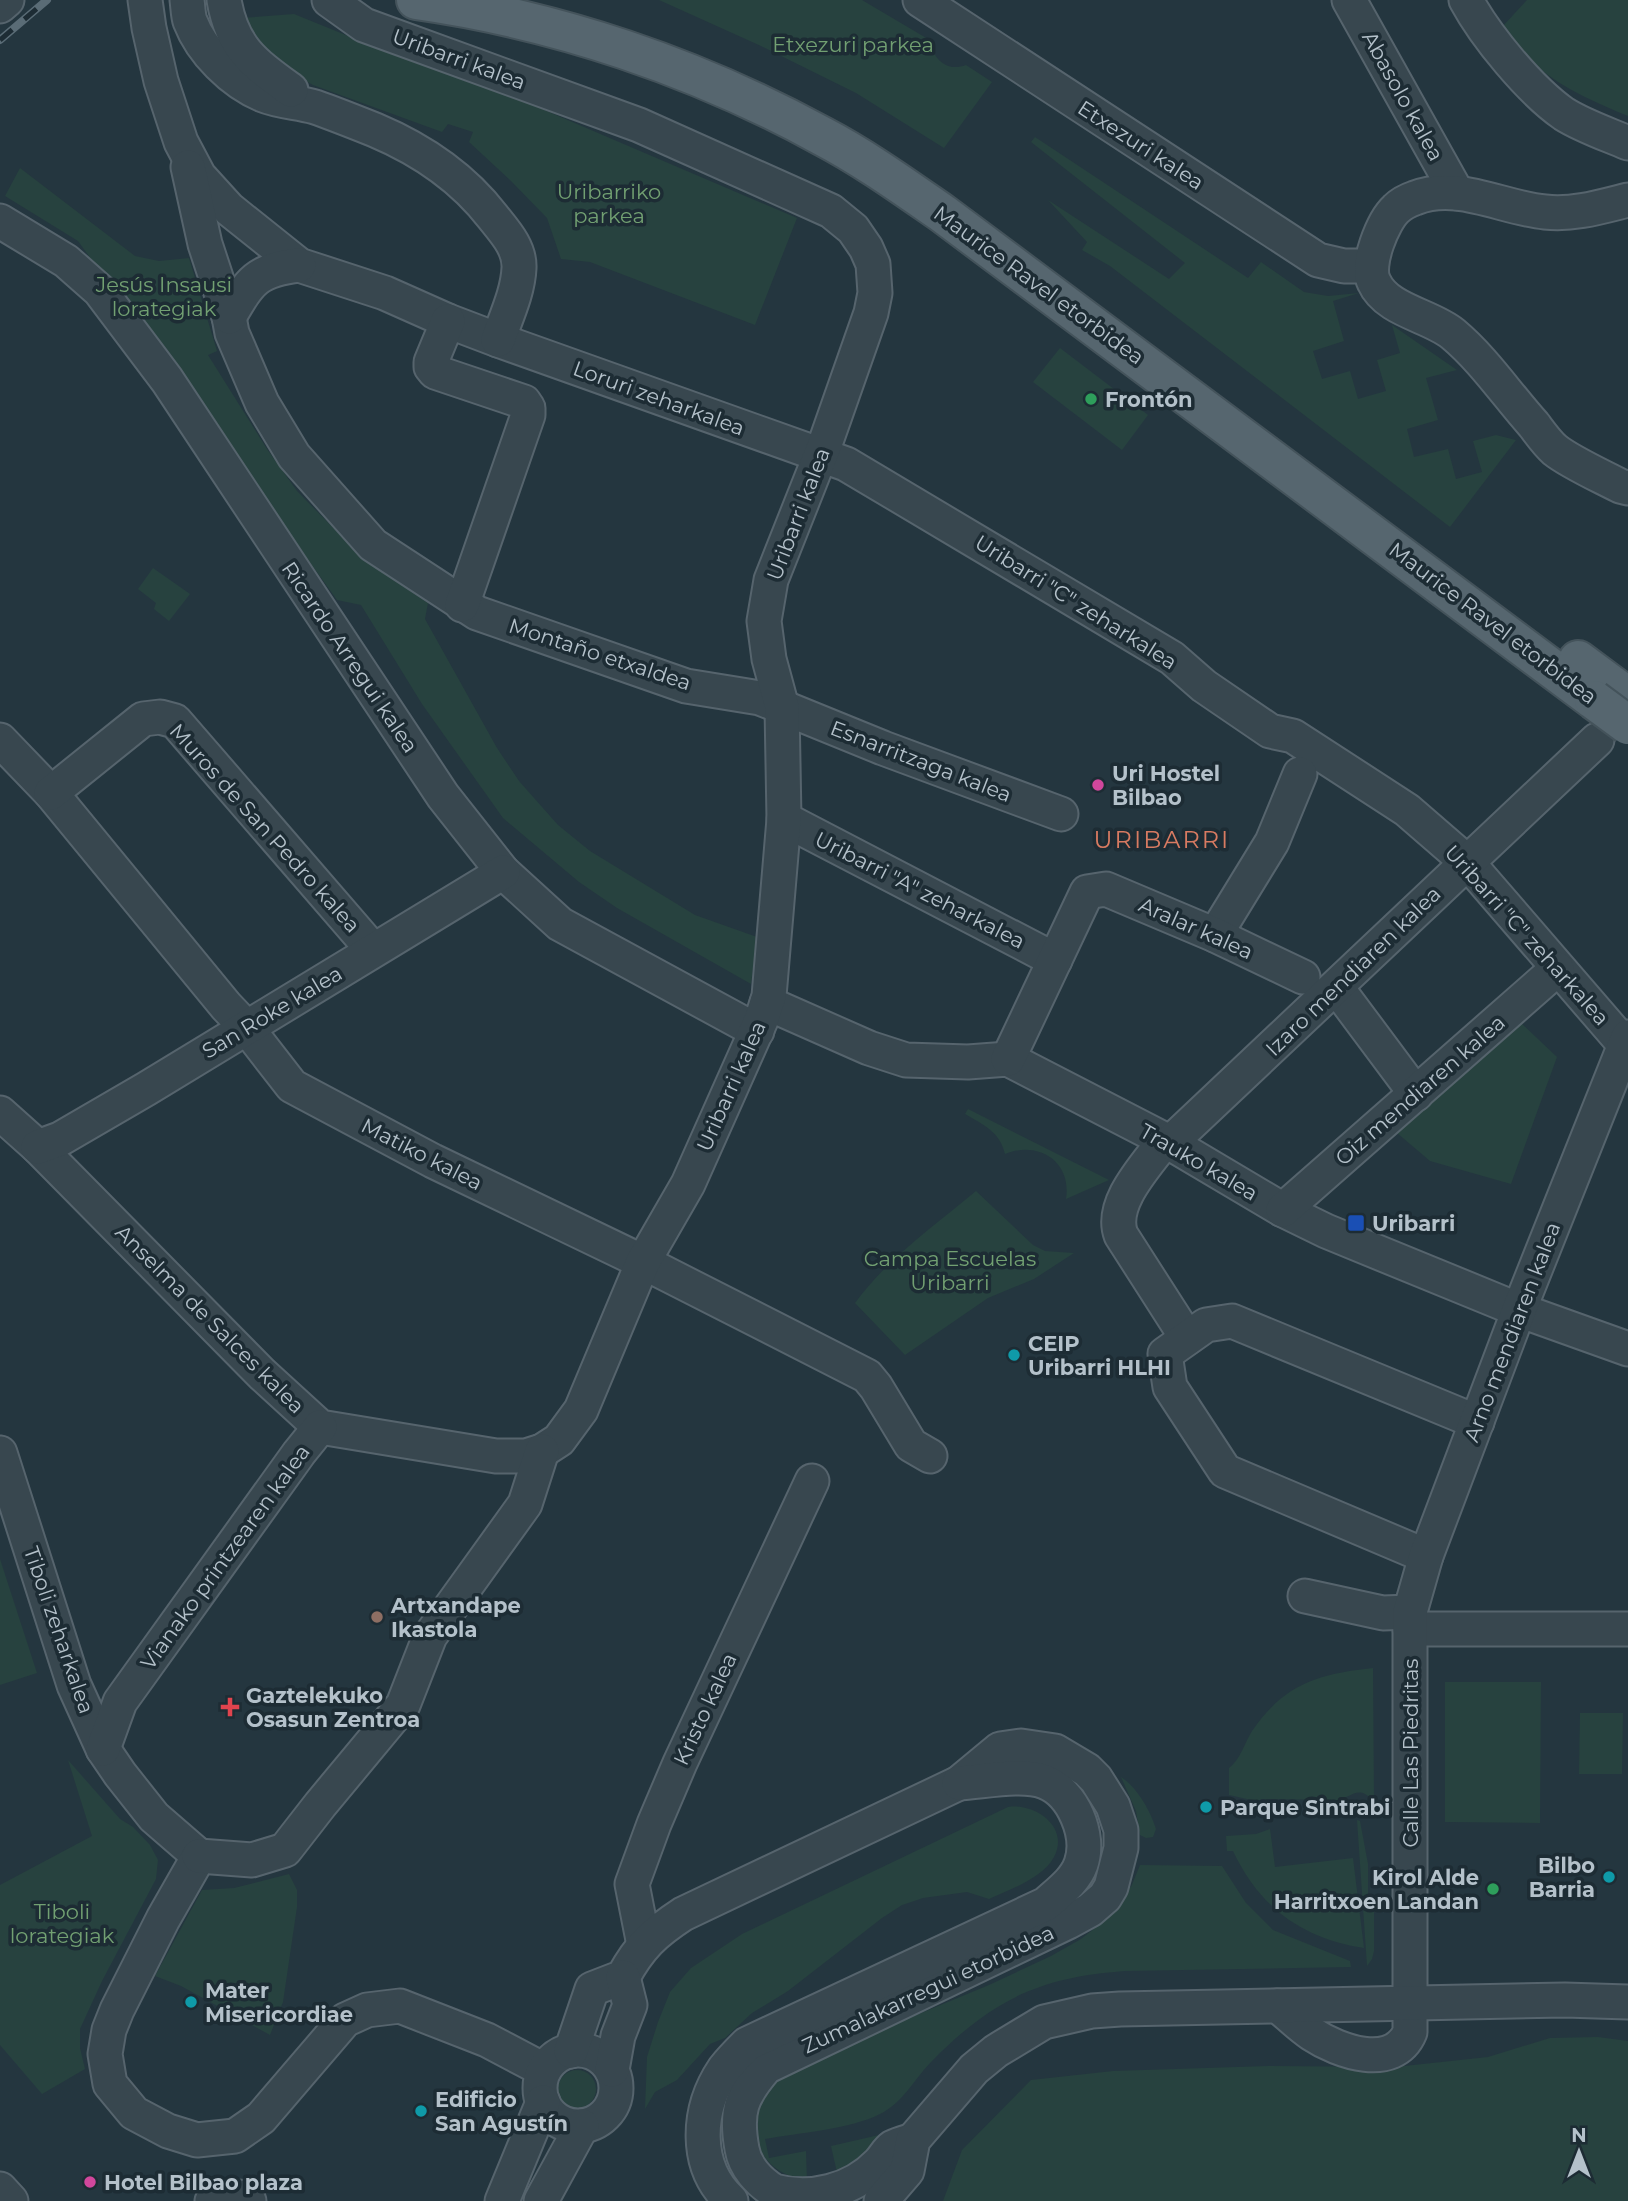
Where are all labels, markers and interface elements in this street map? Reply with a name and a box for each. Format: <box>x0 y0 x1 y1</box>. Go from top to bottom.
street label: Uribarri kalea <box>389 23 529 95</box>
street label: Abasolo kalea <box>1357 27 1449 165</box>
park label: Etxezuri parkea <box>772 32 934 57</box>
street label: Etxezuri kalea <box>1073 95 1209 195</box>
park label: Uribarriko parkea <box>557 179 661 228</box>
street label: Maurice Ravel etorbidea <box>929 200 1149 370</box>
park label: Jesús Insausi lorategiak <box>95 272 232 321</box>
street label: Loruri zeharkalea <box>570 355 748 441</box>
place label: Frontón <box>1105 387 1192 412</box>
marker: Frontón <box>1083 391 1099 407</box>
street label: Uribarri kalea <box>761 444 835 584</box>
street label: Uribarri "C" zeharkalea <box>970 529 1182 675</box>
street label: Maurice Ravel etorbidea <box>1384 537 1602 709</box>
street label: Ricardo Arregui kalea <box>277 557 423 757</box>
street label: Montaño etxaldea <box>506 613 694 695</box>
street label: Esnarritzaga kalea <box>827 715 1015 807</box>
street label: Muros de San Pedro kalea <box>165 718 365 938</box>
place label: Uri Hostel Bilbao <box>1112 761 1220 810</box>
marker: Uri Hostel Bilbao <box>1090 777 1106 793</box>
district label: URIBARRI <box>1094 825 1230 854</box>
street label: Uribarri "A" zeharkalea <box>811 826 1029 954</box>
street label: Uribarri "C" zeharkalea <box>1440 840 1614 1030</box>
street label: Izaro mendiaren kalea <box>1260 881 1446 1061</box>
street label: Aralar kalea <box>1135 892 1257 964</box>
street label: San Roke kalea <box>197 960 347 1064</box>
street label: Oiz mendiaren kalea <box>1330 1010 1510 1170</box>
street label: Uribarri kalea <box>691 1017 771 1155</box>
street label: Matiko kalea <box>357 1113 487 1195</box>
street label: Trauko kalea <box>1136 1118 1262 1206</box>
place label: Uribarri <box>1372 1211 1455 1236</box>
marker: Uribarri <box>1346 1213 1366 1233</box>
street label: Anselma de Salces kalea <box>110 1219 310 1419</box>
street label: Arno mendiaren kalea <box>1459 1219 1565 1445</box>
park label: Campa Escuelas Uribarri <box>864 1246 1036 1295</box>
place label: CEIP Uribarri HLHI <box>1028 1331 1171 1380</box>
marker: CEIP Uribarri HLHI <box>1006 1347 1022 1363</box>
street label: Vianako printzearen kalea <box>135 1440 315 1674</box>
street label: Tiboli zeharkalea <box>19 1543 99 1717</box>
place label: Artxandape Ikastola <box>390 1593 521 1642</box>
marker: Artxandape Ikastola <box>369 1609 385 1625</box>
street label: Kristo kalea <box>668 1649 742 1769</box>
street label: Calle Las Piedritas <box>1398 1658 1423 1848</box>
place label: Gaztelekuko Osasun Zentroa <box>246 1683 420 1732</box>
marker: Gaztelekuko Osasun Zentroa <box>220 1697 240 1717</box>
place label: Parque Sintrabi <box>1220 1795 1390 1820</box>
marker: Parque Sintrabi <box>1198 1799 1214 1815</box>
place label: Bilbo Barria <box>1529 1853 1595 1902</box>
place label: Kirol Alde Harritxoen Landan <box>1274 1865 1479 1914</box>
marker: Bilbo Barria <box>1601 1869 1617 1885</box>
marker: Kirol Alde Harritxoen Landan <box>1485 1881 1501 1897</box>
park label: Tiboli lorategiak <box>10 1899 115 1948</box>
street label: Zumalakarregui etorbidea <box>798 1920 1058 2058</box>
place label: Mater Misericordiae <box>205 1978 353 2027</box>
marker: Mater Misericordiae <box>183 1994 199 2010</box>
place label: Edificio San Agustín <box>435 2087 568 2136</box>
marker: Edificio San Agustín <box>413 2103 429 2119</box>
north arrow <box>1544 2117 1614 2187</box>
text: N <box>1571 2124 1587 2147</box>
place label: Hotel Bilbao plaza <box>104 2170 303 2195</box>
marker: Hotel Bilbao plaza <box>82 2174 98 2190</box>

